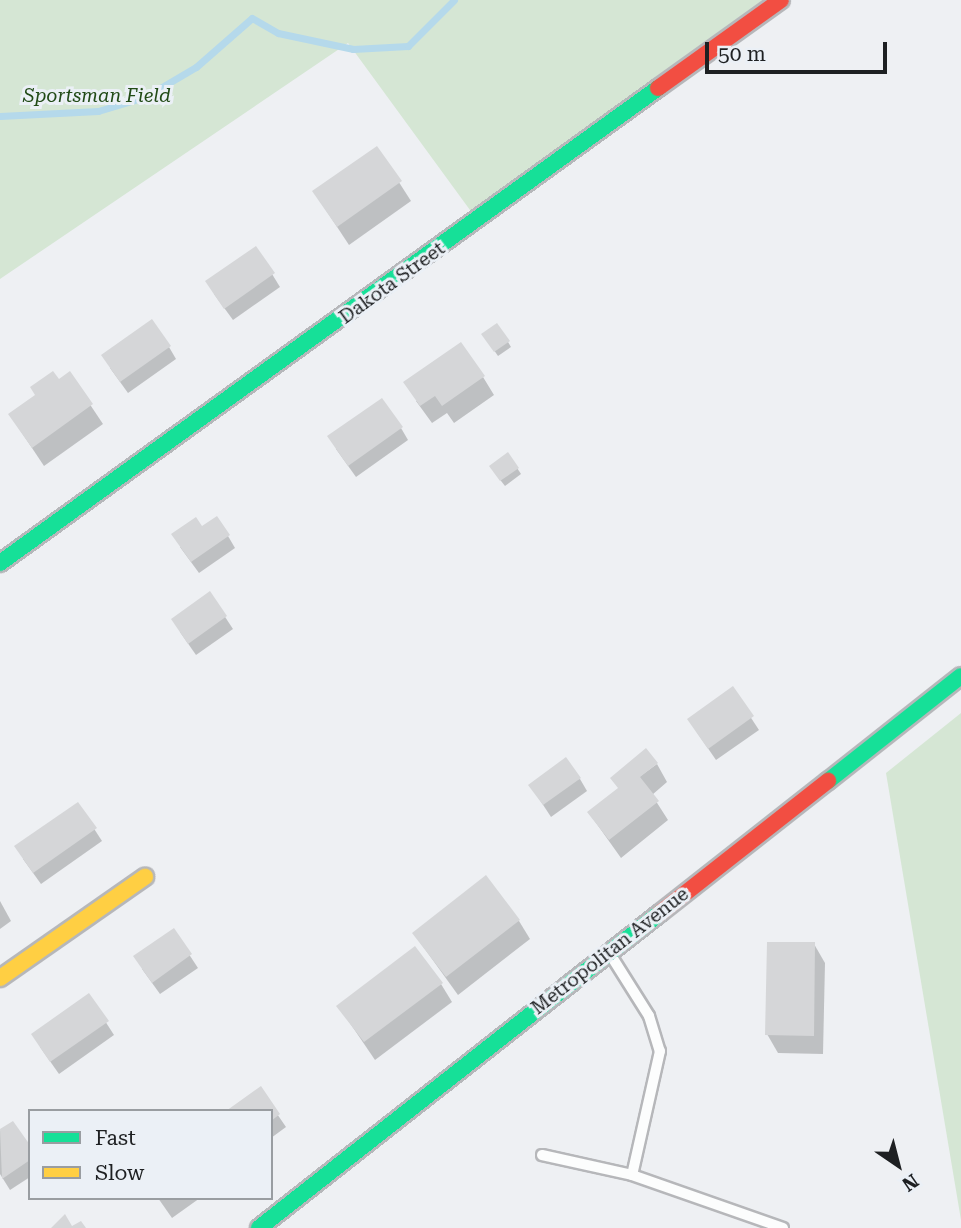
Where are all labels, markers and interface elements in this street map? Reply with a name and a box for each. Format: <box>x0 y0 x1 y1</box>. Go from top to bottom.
scale bar <box>709 28 891 72</box>
text: 50 m <box>718 42 766 66</box>
park label: Sportsman Field <box>23 85 171 107</box>
street label: Dakota Street <box>335 237 449 329</box>
street label: Metropolitan Avenue <box>527 883 693 1019</box>
legend <box>28 1109 273 1200</box>
text: Fast <box>95 1126 136 1150</box>
north arrow <box>863 1130 933 1200</box>
text: Slow <box>95 1161 144 1185</box>
text: N <box>898 1169 923 1196</box>

